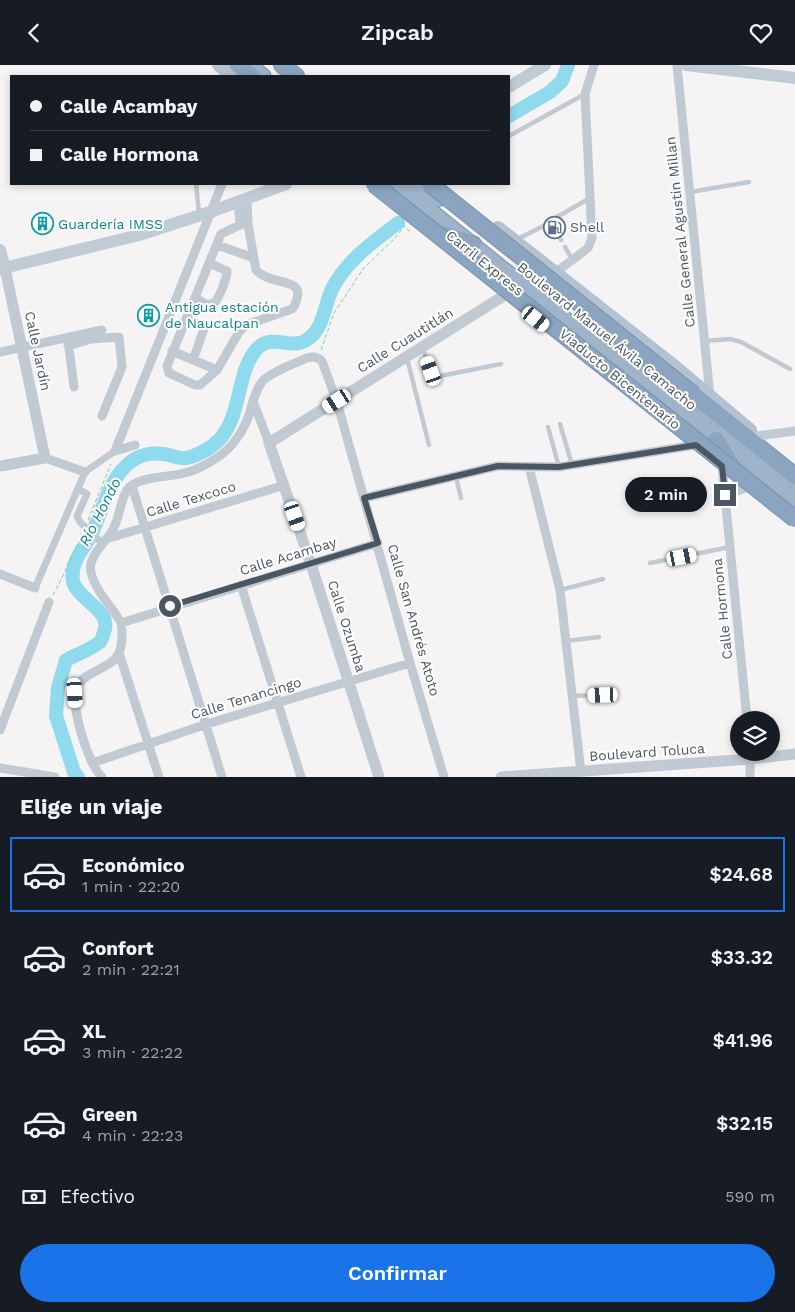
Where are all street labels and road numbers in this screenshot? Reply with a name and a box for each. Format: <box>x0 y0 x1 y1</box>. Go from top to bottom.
street label: Calle General Agustín Millan <box>662 136 698 328</box>
street label: Carril Express <box>443 227 527 299</box>
street label: Boulevard Manuel Ávila Camacho <box>514 259 700 413</box>
street label: Calle Cuautitlán <box>354 304 456 376</box>
street label: Calle Jardín <box>22 310 54 392</box>
street label: Viaducto Bicentenario <box>556 325 684 433</box>
street label: Calle Texcoco <box>144 478 238 520</box>
street label: Calle Acambay <box>238 533 339 578</box>
street label: Calle San Andrés Atoto <box>385 542 443 698</box>
street label: Calle Hormona <box>709 558 735 660</box>
street label: Calle Ozumba <box>325 578 369 674</box>
street label: Calle Tenancingo <box>189 674 303 722</box>
street label: Boulevard Toluca <box>589 740 706 764</box>

